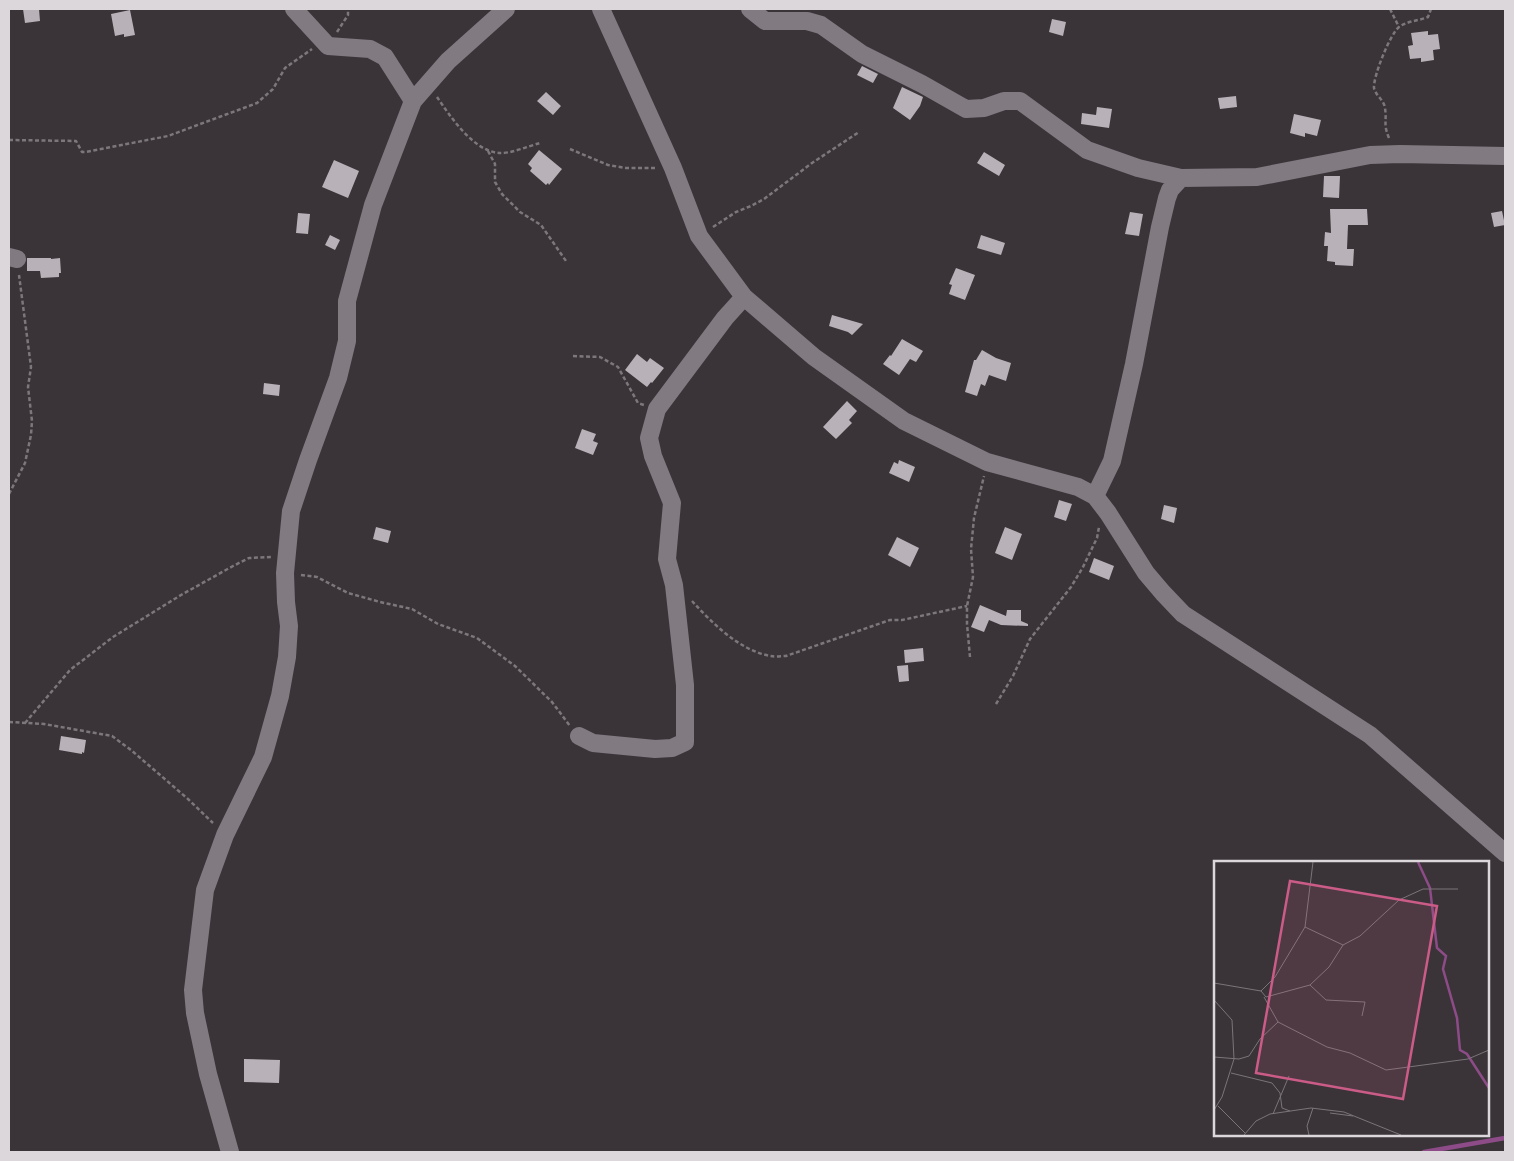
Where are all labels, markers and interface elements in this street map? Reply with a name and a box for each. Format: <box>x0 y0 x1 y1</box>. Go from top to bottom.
inset map <box>1214 861 1489 1136</box>

